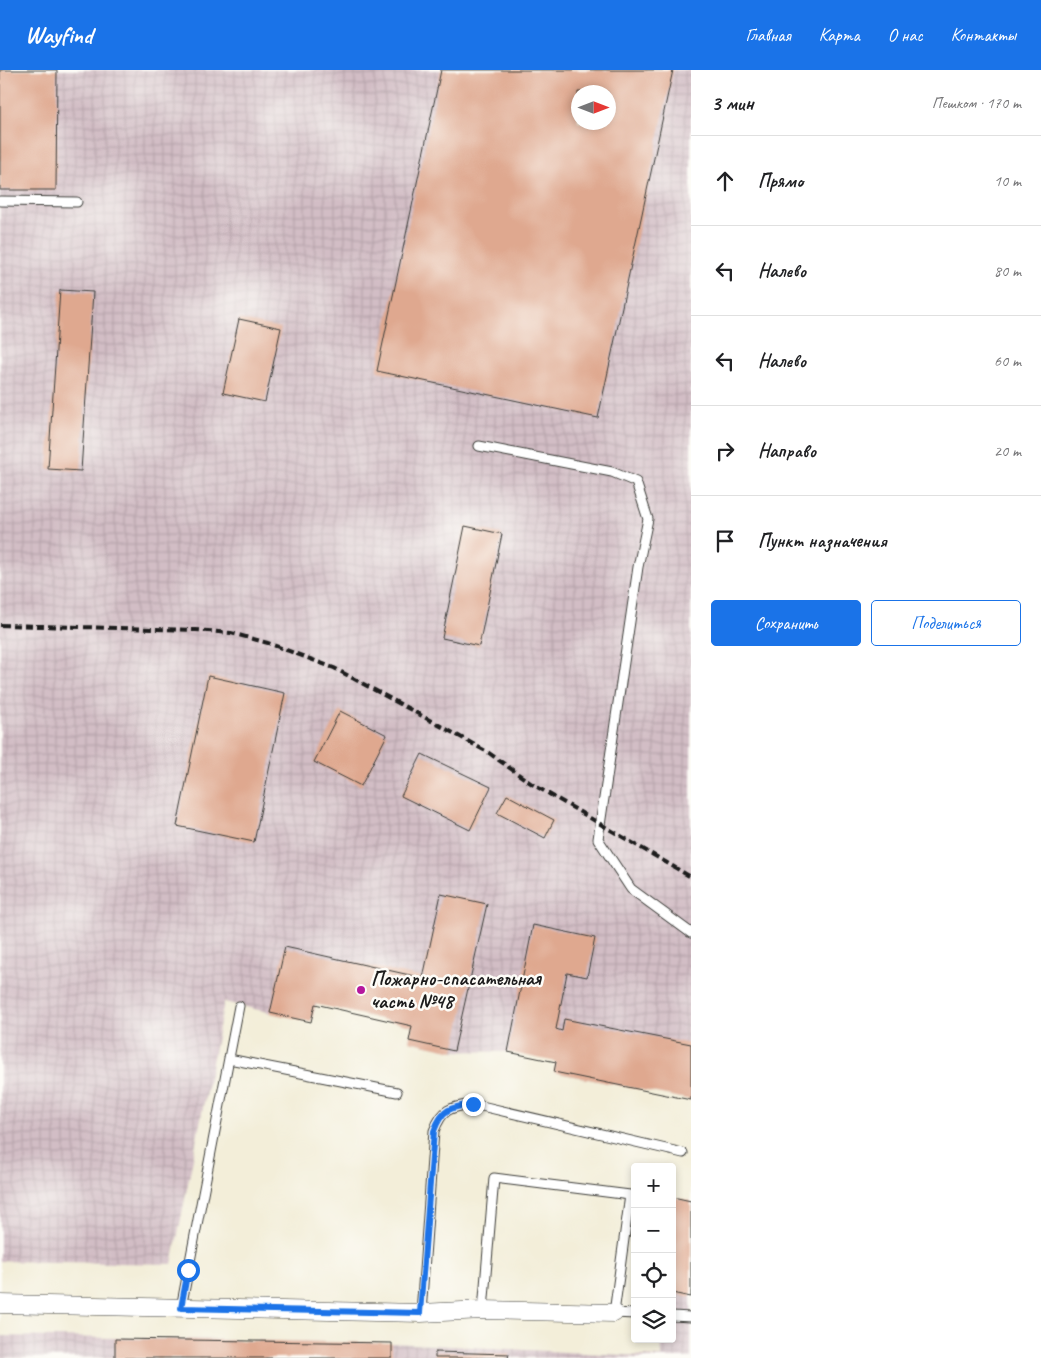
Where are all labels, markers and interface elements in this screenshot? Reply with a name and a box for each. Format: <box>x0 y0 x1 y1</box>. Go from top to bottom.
text: Wayfind <box>25 20 92 50</box>
text: Главная <box>746 24 791 46</box>
text: Карта <box>819 24 860 46</box>
text: О нас <box>888 24 923 46</box>
text: Контакты <box>951 24 1016 46</box>
north arrow <box>571 85 616 130</box>
text: 3 мин <box>711 90 754 116</box>
text: Пешком · 170 m <box>932 93 1021 113</box>
icon: ahead <box>711 167 739 195</box>
text: Прямо <box>758 169 803 193</box>
text: 10 m <box>994 171 1021 191</box>
icon: left <box>711 257 739 285</box>
text: Налево <box>758 259 806 283</box>
text: 80 m <box>994 261 1021 281</box>
icon: left <box>711 347 739 375</box>
text: Налево <box>758 349 806 373</box>
text: 60 m <box>994 351 1021 371</box>
icon: right <box>711 437 739 465</box>
text: Направо <box>758 439 816 463</box>
text: 20 m <box>994 441 1021 461</box>
icon: arrive <box>711 527 739 555</box>
text: Пункт назначения <box>758 529 887 553</box>
button: Сохранить <box>711 600 861 646</box>
button: Поделиться <box>871 600 1021 646</box>
place label: Пожарно-спасательная часть №48 <box>371 966 543 1014</box>
marker: Пожарно-спасательная часть №48 <box>355 984 367 996</box>
route end <box>462 1093 485 1116</box>
map controls <box>631 1163 676 1343</box>
button: + <box>631 1163 676 1208</box>
button: − <box>631 1208 676 1253</box>
button: locate <box>631 1253 676 1298</box>
route start <box>177 1259 200 1282</box>
button: layers <box>631 1298 676 1343</box>

